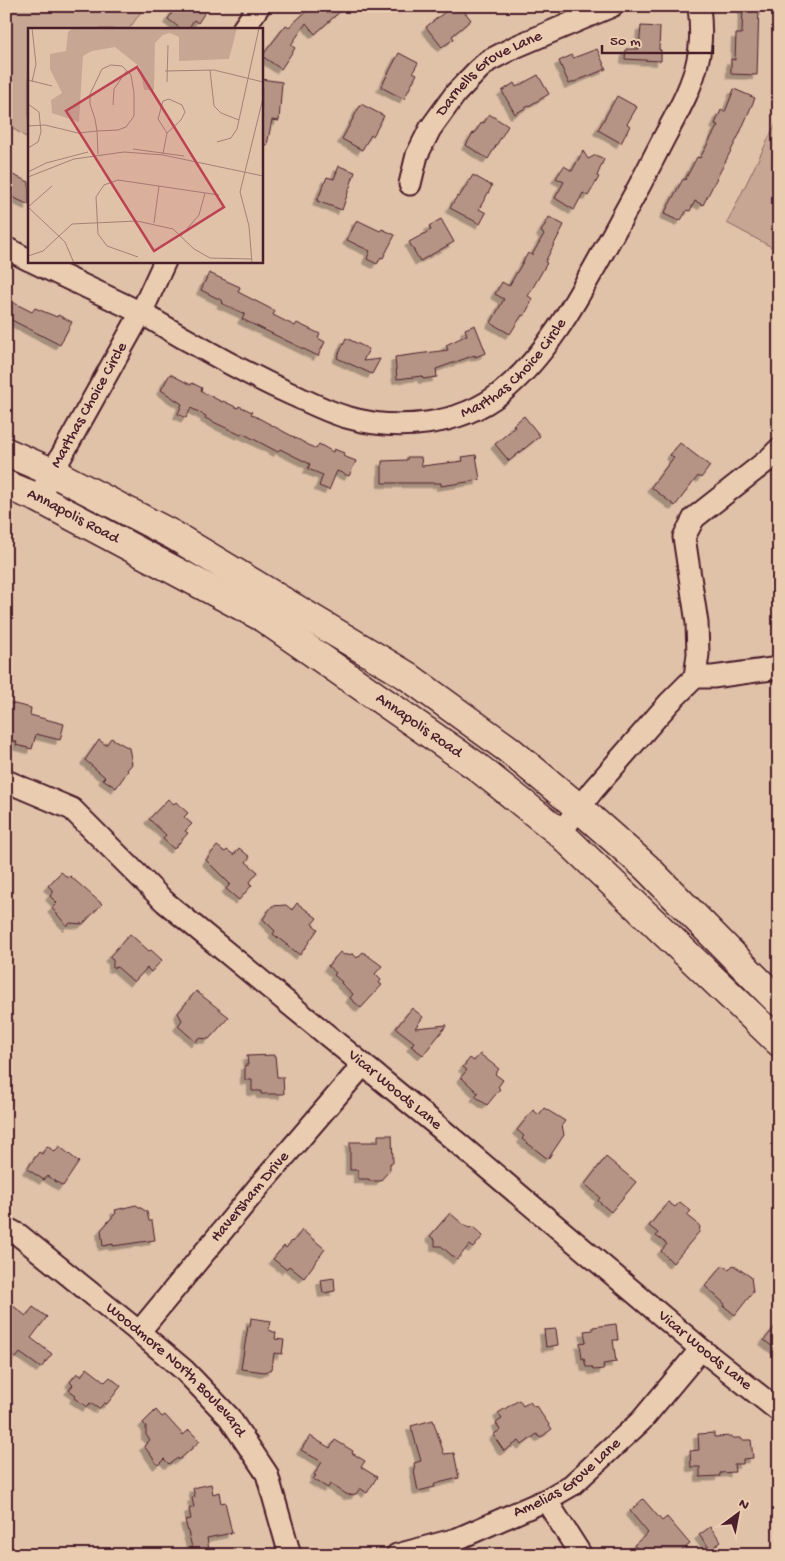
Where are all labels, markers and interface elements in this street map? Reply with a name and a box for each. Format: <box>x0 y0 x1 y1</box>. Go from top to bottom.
scale bar <box>602 22 714 54</box>
street label: Darnells Grove Lane <box>432 27 546 121</box>
inset map <box>28 28 262 262</box>
text: 50 m <box>610 33 641 51</box>
street label: Marthas Choice Circle <box>458 315 572 423</box>
street label: Marthas Choice Circle <box>47 339 133 472</box>
street label: Annapolis Road <box>24 485 124 549</box>
street label: Annapolis Road <box>372 689 467 764</box>
street label: Vicar Woods Lane <box>343 1046 446 1135</box>
street label: Haversham Drive <box>207 1147 294 1246</box>
street label: Woodmore North Boulevard <box>101 1299 250 1442</box>
street label: Vicar Woods Lane <box>653 1306 756 1395</box>
street label: Amelias Grove Lane <box>511 1434 626 1523</box>
north arrow <box>712 1488 762 1538</box>
text: N <box>735 1495 752 1515</box>

